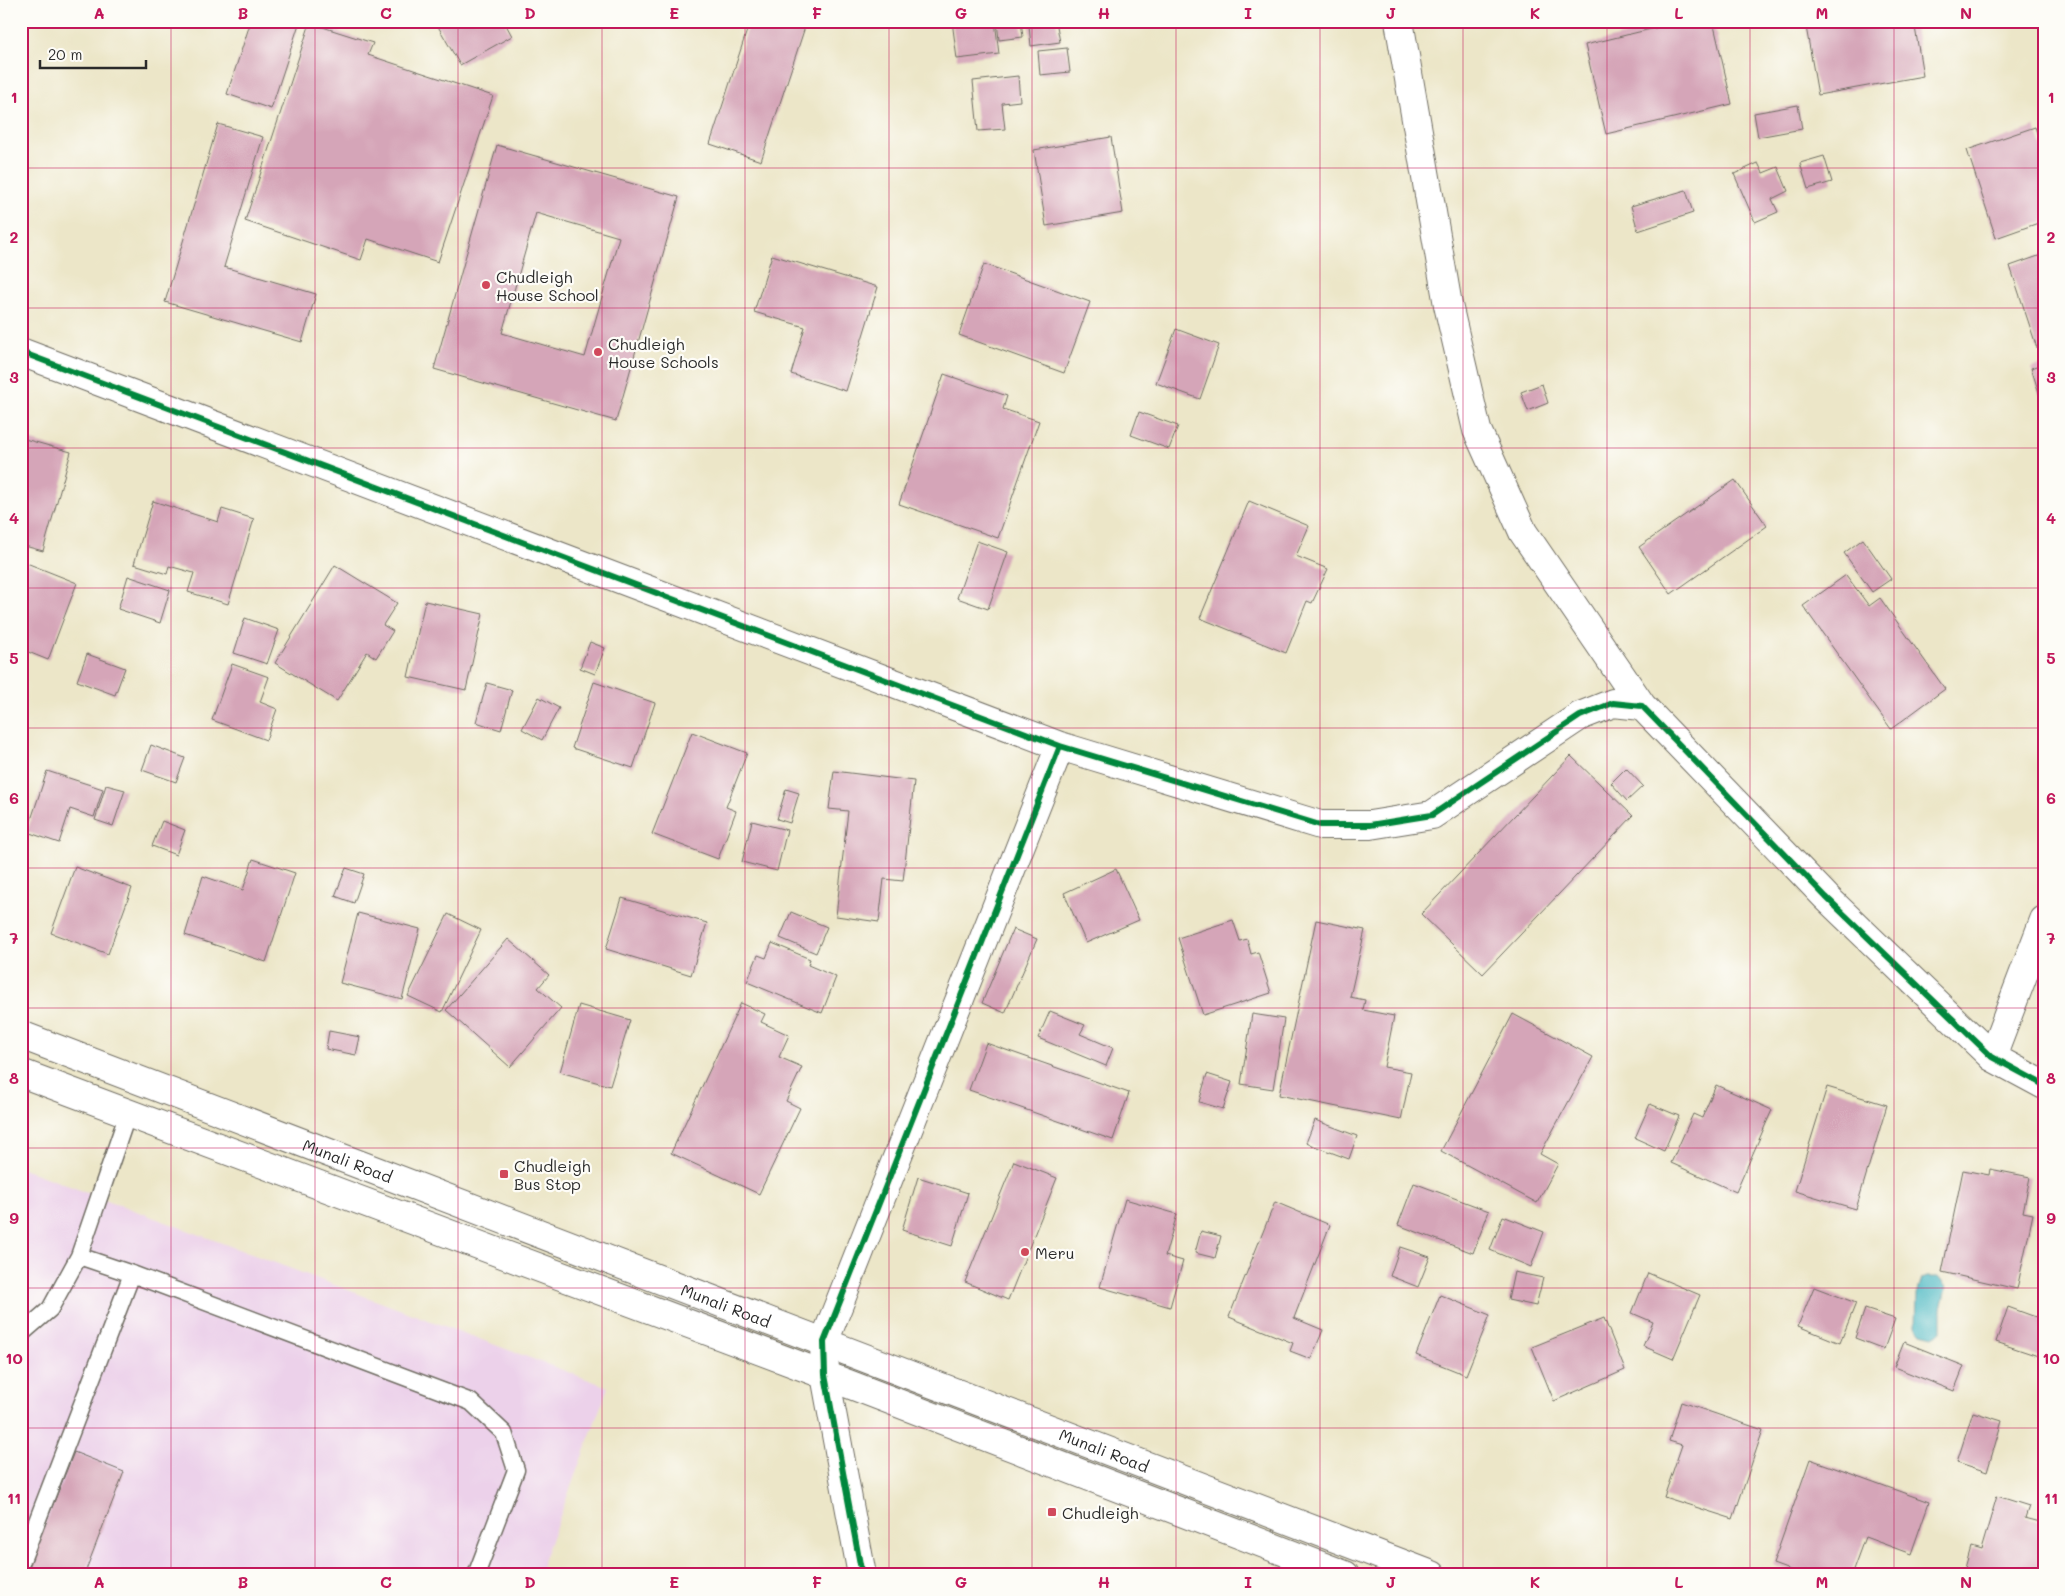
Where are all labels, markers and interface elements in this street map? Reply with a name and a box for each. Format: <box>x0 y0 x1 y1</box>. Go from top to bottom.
text: A <box>93 2 105 23</box>
text: B <box>238 2 248 23</box>
text: C <box>380 2 392 23</box>
text: D <box>524 2 536 23</box>
text: E <box>669 2 679 23</box>
text: F <box>812 2 822 23</box>
text: G <box>955 2 967 23</box>
text: H <box>1098 2 1110 23</box>
text: I <box>1244 2 1252 23</box>
text: J <box>1386 2 1396 23</box>
text: K <box>1530 2 1540 23</box>
text: L <box>1674 2 1684 23</box>
text: M <box>1816 2 1828 23</box>
text: N <box>1960 2 1972 23</box>
scale bar <box>40 38 146 70</box>
text: 20 m <box>48 44 82 64</box>
text: 1 <box>10 86 18 107</box>
text: 1 <box>2047 86 2055 107</box>
text: 2 <box>10 226 19 247</box>
text: 2 <box>2047 226 2056 247</box>
place label: Chudleigh House School <box>496 266 599 305</box>
marker: Chudleigh House School <box>480 279 492 291</box>
place label: Chudleigh House Schools <box>608 333 719 372</box>
marker: Chudleigh House Schools <box>592 346 604 358</box>
text: 3 <box>9 366 19 387</box>
text: 3 <box>2046 366 2056 387</box>
text: 4 <box>9 507 19 528</box>
text: 4 <box>2046 507 2056 528</box>
text: 5 <box>9 647 19 668</box>
text: 5 <box>2046 647 2056 668</box>
text: 6 <box>9 787 19 808</box>
text: 6 <box>2046 787 2056 808</box>
text: 7 <box>10 927 19 948</box>
text: 7 <box>2047 927 2056 948</box>
text: 8 <box>9 1067 19 1088</box>
text: 8 <box>2046 1067 2056 1088</box>
street label: Munali Road <box>300 1133 396 1187</box>
place label: Chudleigh Bus Stop <box>514 1155 590 1194</box>
marker: Chudleigh Bus Stop <box>498 1168 510 1180</box>
text: 9 <box>9 1207 19 1228</box>
text: 9 <box>2046 1207 2056 1228</box>
place label: Meru <box>1035 1242 1074 1263</box>
marker: Meru <box>1019 1246 1031 1258</box>
street label: Munali Road <box>678 1278 774 1332</box>
text: 10 <box>5 1347 23 1368</box>
text: 10 <box>2042 1347 2060 1368</box>
street label: Munali Road <box>1057 1423 1152 1476</box>
text: 11 <box>7 1487 21 1508</box>
text: 11 <box>2044 1487 2058 1508</box>
place label: Chudleigh <box>1062 1502 1138 1523</box>
marker: Chudleigh <box>1046 1506 1058 1518</box>
text: A <box>93 1571 105 1592</box>
text: B <box>238 1571 248 1592</box>
text: C <box>380 1571 392 1592</box>
text: D <box>524 1571 536 1592</box>
text: E <box>669 1571 679 1592</box>
text: F <box>812 1571 822 1592</box>
text: G <box>955 1571 967 1592</box>
text: H <box>1098 1571 1110 1592</box>
text: I <box>1244 1571 1252 1592</box>
text: J <box>1386 1571 1396 1592</box>
text: K <box>1530 1571 1540 1592</box>
text: L <box>1674 1571 1684 1592</box>
text: M <box>1816 1571 1828 1592</box>
text: N <box>1960 1571 1972 1592</box>

